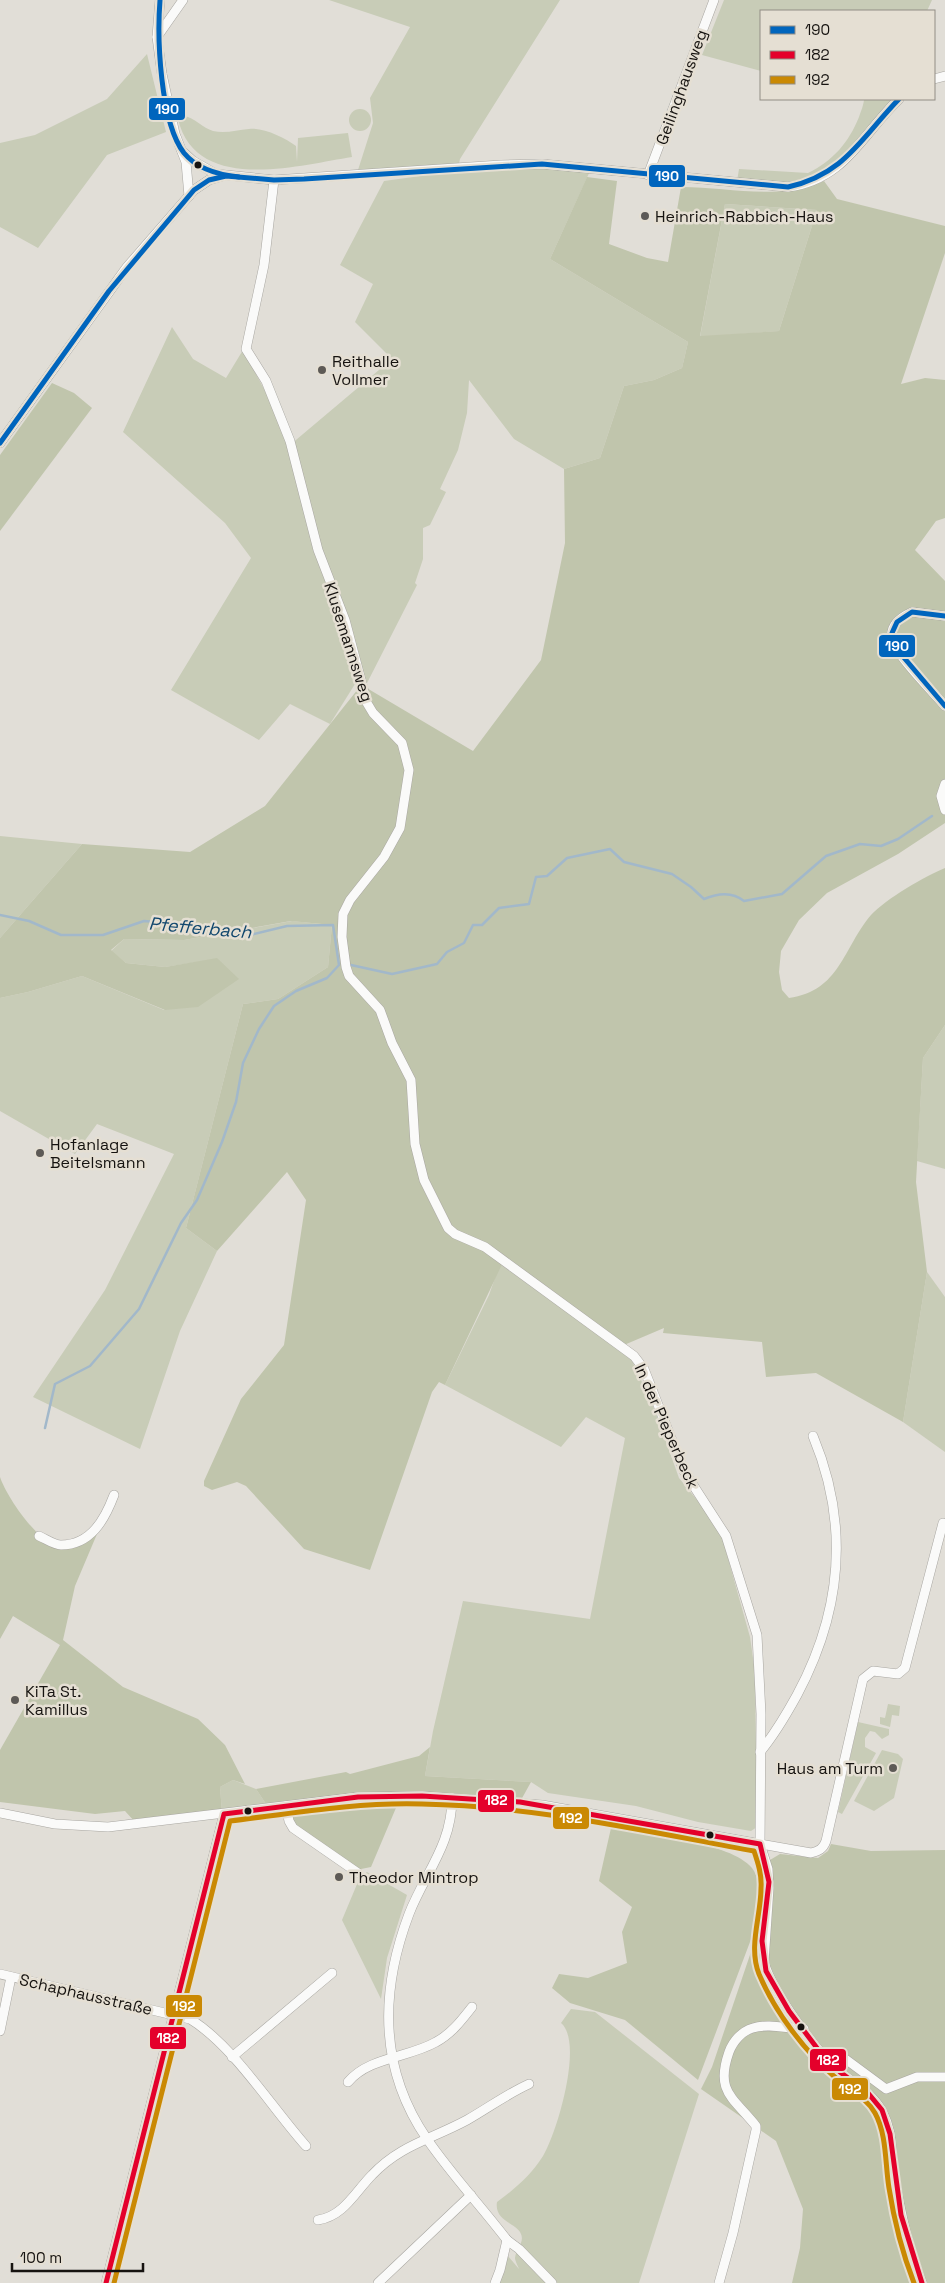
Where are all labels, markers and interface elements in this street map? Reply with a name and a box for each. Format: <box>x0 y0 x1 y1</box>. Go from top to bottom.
legend <box>760 10 935 100</box>
text: 190 <box>805 20 830 39</box>
street label: Geilinghausweg <box>651 27 712 148</box>
text: 182 <box>805 45 830 64</box>
text: 192 <box>805 70 830 89</box>
line badge: 190 <box>148 97 186 121</box>
text: 190 <box>155 100 179 118</box>
unlabelled marker <box>193 160 203 170</box>
line badge: 190 <box>648 164 686 188</box>
text: 190 <box>655 167 679 185</box>
place label: Heinrich-Rabbich-Haus <box>655 206 834 227</box>
marker: Heinrich-Rabbich-Haus <box>639 210 651 222</box>
place label: Reithalle Vollmer <box>332 351 399 390</box>
marker: Reithalle Vollmer <box>316 364 328 376</box>
street label: Klusemannsweg <box>319 580 378 705</box>
line badge: 190 <box>878 634 916 658</box>
text: 190 <box>885 637 909 655</box>
water label: Pfefferbach <box>148 912 253 944</box>
place label: Hofanlage Beitelsmann <box>50 1134 145 1173</box>
marker: Hofanlage Beitelsmann <box>34 1147 46 1159</box>
street label: In der Pieperbeck <box>630 1360 704 1492</box>
place label: KiTa St. Kamillus <box>25 1681 88 1720</box>
marker: KiTa St. Kamillus <box>9 1694 21 1706</box>
place label: Haus am Turm <box>777 1758 883 1779</box>
marker: Haus am Turm <box>887 1762 899 1774</box>
line badge: 182 <box>477 1789 515 1813</box>
text: 182 <box>484 1791 508 1809</box>
unlabelled marker <box>243 1806 253 1816</box>
line badge: 192 <box>552 1806 590 1830</box>
text: 192 <box>559 1809 583 1827</box>
unlabelled marker <box>705 1830 715 1840</box>
place label: Theodor Mintrop <box>349 1867 479 1888</box>
marker: Theodor Mintrop <box>333 1871 345 1883</box>
street label: Schaphausstraße <box>17 1969 154 2020</box>
line badge: 192 <box>165 1994 203 2018</box>
text: 192 <box>172 1997 196 2015</box>
unlabelled marker <box>796 2022 806 2032</box>
line badge: 182 <box>149 2026 187 2050</box>
text: 182 <box>156 2029 180 2047</box>
line badge: 182 <box>809 2048 847 2072</box>
text: 182 <box>816 2051 840 2069</box>
line badge: 192 <box>831 2077 869 2101</box>
text: 192 <box>838 2080 862 2098</box>
scale bar <box>12 2240 144 2272</box>
text: 100 m <box>20 2248 62 2267</box>

